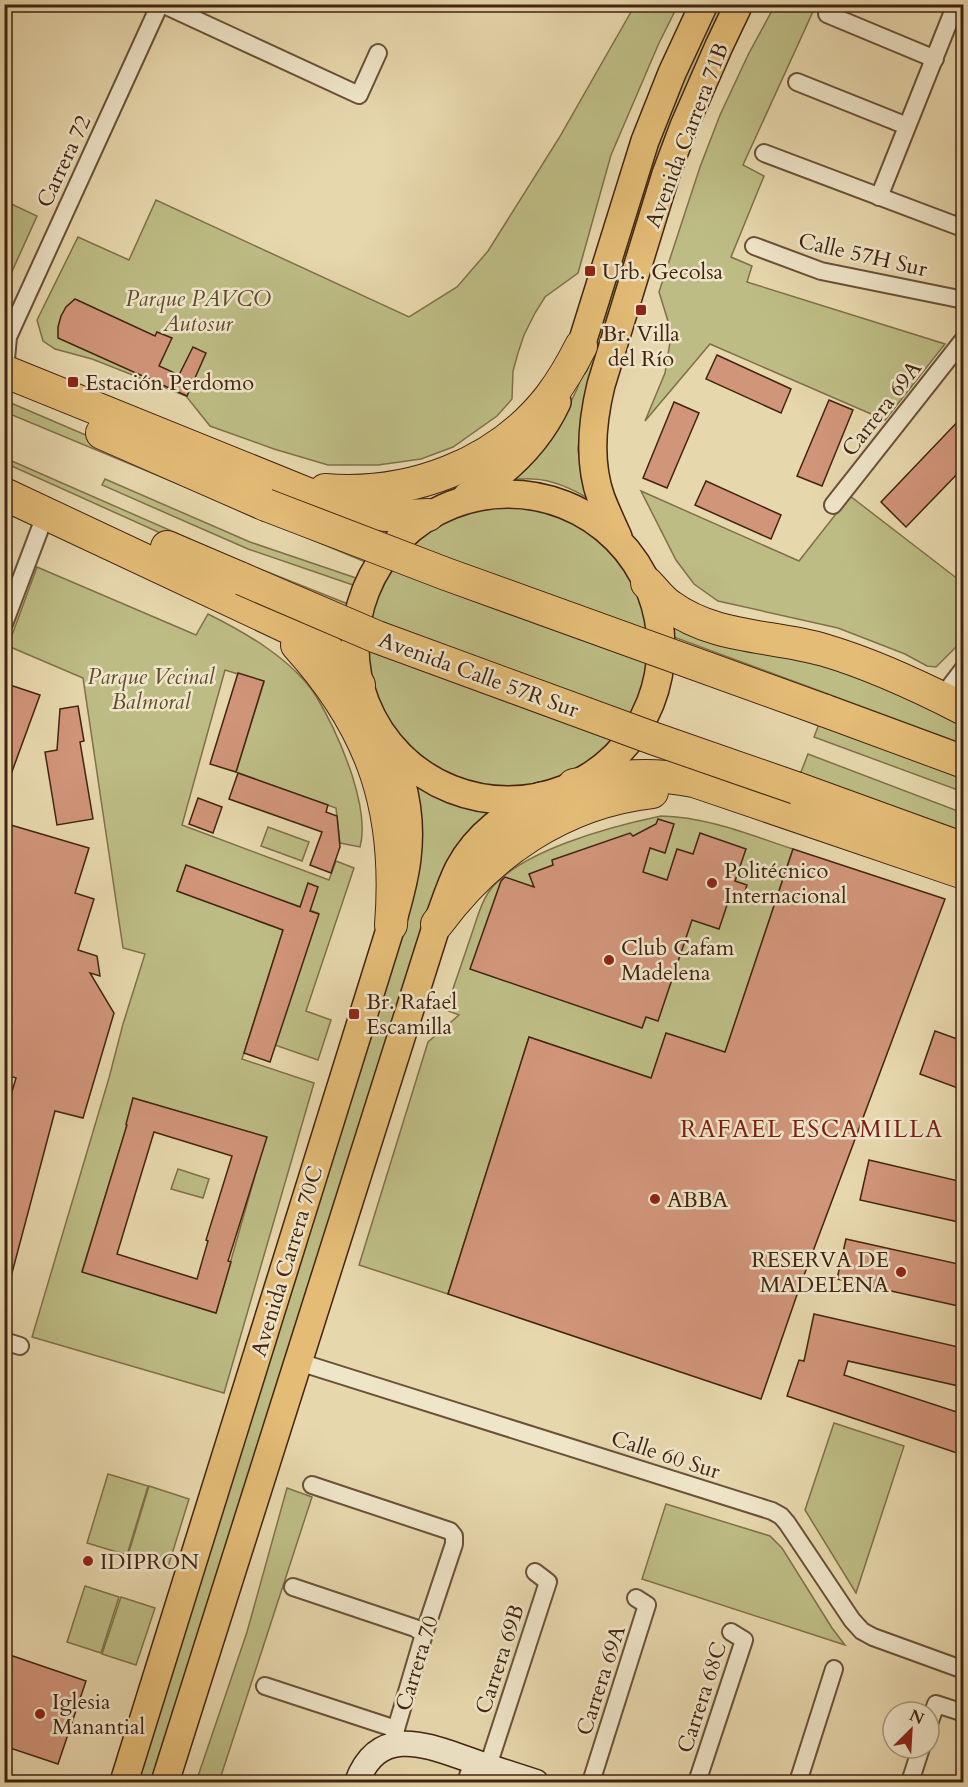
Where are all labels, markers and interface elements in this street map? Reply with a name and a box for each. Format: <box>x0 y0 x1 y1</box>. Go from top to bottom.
street label: Avenida Carrera 71B <box>638 39 736 232</box>
street label: Carrera 72 <box>30 111 98 212</box>
street label: Calle 57H Sur <box>795 226 931 285</box>
place label: Urb. Gecolsa <box>602 257 724 287</box>
marker: Urb. Gecolsa <box>583 264 597 278</box>
park label: Parque PAVCO Autosur <box>126 284 271 339</box>
marker: Br. Villa del Río <box>634 303 648 317</box>
place label: Br. Villa del Río <box>602 319 680 374</box>
street label: Carrera 69A <box>835 354 929 463</box>
place label: Estación Perdomo <box>85 368 254 398</box>
marker: Estación Perdomo <box>66 375 80 389</box>
street label: Avenida Calle 57R Sur <box>374 625 584 725</box>
park label: Parque Vecinal Balmoral <box>87 662 216 717</box>
place label: Politécnico Internacional <box>724 856 847 911</box>
marker: Politécnico Internacional <box>705 876 719 890</box>
place label: Club Cafam Madelena <box>621 933 735 988</box>
marker: Club Cafam Madelena <box>602 953 616 967</box>
place label: Br. Rafael Escamilla <box>366 987 457 1042</box>
marker: Br. Rafael Escamilla <box>347 1007 361 1021</box>
district label: RAFAEL ESCAMILLA <box>680 1113 944 1146</box>
street label: Avenida Carrera 70C <box>244 1162 330 1360</box>
place label: ABBA <box>667 1185 729 1215</box>
marker: ABBA <box>648 1192 662 1206</box>
place label: RESERVA DE MADELENA <box>751 1245 889 1300</box>
marker: RESERVA DE MADELENA <box>894 1265 908 1279</box>
street label: Calle 60 Sur <box>607 1423 725 1487</box>
place label: IDIPRON <box>100 1547 199 1577</box>
marker: IDIPRON <box>81 1554 95 1568</box>
street label: Carrera 69B <box>468 1601 532 1718</box>
street label: Carrera 70 <box>388 1612 446 1715</box>
street label: Carrera 69A <box>569 1621 633 1739</box>
street label: Carrera 68C <box>670 1638 734 1757</box>
place label: Iglesia Manantial <box>52 1687 145 1742</box>
north arrow <box>881 1700 941 1760</box>
text: N <box>906 1704 928 1730</box>
marker: Iglesia Manantial <box>33 1707 47 1721</box>

